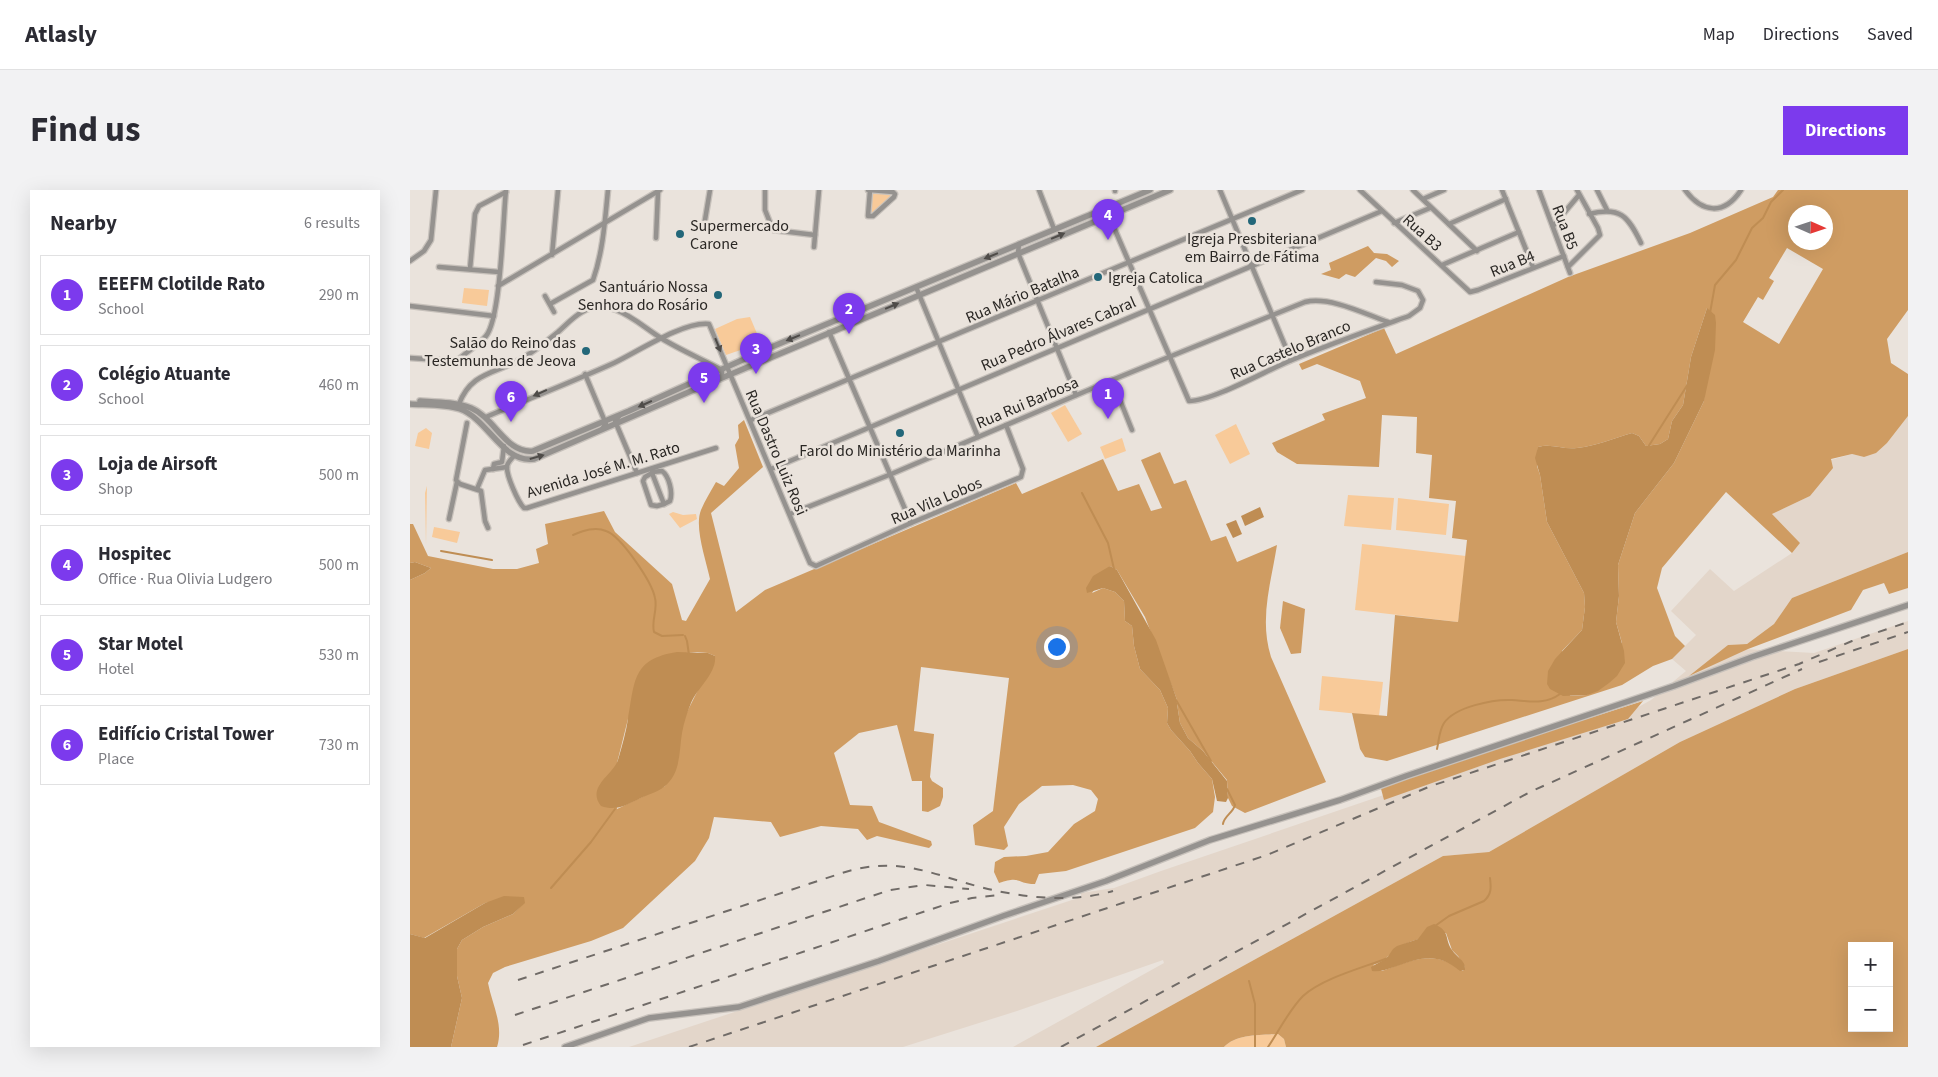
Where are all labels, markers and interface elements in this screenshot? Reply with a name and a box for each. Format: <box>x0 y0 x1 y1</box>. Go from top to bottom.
text: Atlasly <box>25 17 97 52</box>
text: Map <box>1703 22 1735 47</box>
text: Directions <box>1763 22 1839 47</box>
text: Saved <box>1867 22 1913 47</box>
text: Find us <box>30 105 140 155</box>
button: Directions <box>1783 106 1908 155</box>
pin: 4 <box>1092 199 1124 240</box>
street label: Rua B5 <box>1546 202 1584 253</box>
north arrow <box>1788 205 1833 250</box>
text: Nearby <box>50 208 117 238</box>
street label: Rua B3 <box>1398 209 1447 256</box>
text: 6 results <box>304 212 360 234</box>
place label: Supermercado Carone <box>690 215 789 255</box>
marker: Igreja Presbiteriana em Bairro de Fátima <box>1246 215 1258 227</box>
marker: Supermercado Carone <box>674 228 686 240</box>
place label: Igreja Presbiteriana em Bairro de Fátima <box>1185 228 1319 268</box>
one-way arrow <box>1051 232 1065 240</box>
street label: Rua B4 <box>1487 245 1538 283</box>
one-way arrow <box>984 252 998 260</box>
street label: Rua Mário Batalha <box>962 261 1083 329</box>
place label: Igreja Catolica <box>1108 267 1203 289</box>
text: EEEFM Clotilde Rato <box>98 271 265 298</box>
marker: Igreja Catolica <box>1092 271 1104 283</box>
place label: Santuário Nossa Senhora do Rosário <box>578 276 708 316</box>
text: 1 <box>63 284 71 306</box>
text: 290 m <box>319 284 359 306</box>
marker: Santuário Nossa Senhora do Rosário <box>712 289 724 301</box>
street label: Rua Pedro Álvares Cabral <box>977 291 1139 377</box>
pin: 2 <box>833 293 865 334</box>
text: School <box>98 298 144 320</box>
one-way arrow <box>885 301 899 309</box>
street label: Rua Castelo Branco <box>1227 315 1354 385</box>
place label: Salão do Reino das Testemunhas de Jeova <box>424 332 576 372</box>
pin: 3 <box>740 333 772 374</box>
one-way arrow <box>786 335 801 343</box>
one-way arrow <box>714 338 722 352</box>
marker: Salão do Reino das Testemunhas de Jeova <box>580 345 592 357</box>
text: Colégio Atuante <box>98 361 231 388</box>
pin: 5 <box>688 362 720 403</box>
street label: Rua Rui Barbosa <box>973 371 1082 434</box>
text: 2 <box>63 374 71 396</box>
text: 460 m <box>319 374 359 396</box>
pin: 1 <box>1092 378 1124 419</box>
pin: 6 <box>495 381 527 422</box>
street label: Rua Dastro Luiz Rosi <box>740 386 812 519</box>
text: School <box>98 388 144 410</box>
one-way arrow <box>533 390 547 398</box>
one-way arrow <box>638 400 652 408</box>
marker: Farol do Ministério da Marinha <box>894 427 906 439</box>
street label: Avenida José M. M. Rato <box>524 436 683 504</box>
place label: Farol do Ministério da Marinha <box>799 440 1001 462</box>
text: Loja de Airsoft <box>98 451 217 478</box>
one-way arrow <box>529 453 544 461</box>
text: 3 <box>63 464 71 486</box>
text: 500 m <box>319 464 359 486</box>
street label: Rua Vila Lobos <box>887 472 986 530</box>
text: Shop <box>98 478 133 500</box>
text: Hospitec <box>98 541 171 568</box>
text: 4 <box>63 554 71 576</box>
text: 500 m <box>319 554 359 576</box>
text: Office · Rua Olivia Ludgero <box>98 568 273 590</box>
text: Star Motel <box>98 631 183 658</box>
your location <box>1044 634 1070 660</box>
text: 5 <box>63 644 71 666</box>
text: 530 m <box>319 644 359 666</box>
text: Hotel <box>98 658 134 680</box>
text: Edifício Cristal Tower <box>98 721 274 748</box>
text: 6 <box>63 734 71 756</box>
text: 730 m <box>319 734 359 756</box>
text: Place <box>98 748 134 770</box>
map controls <box>1848 942 1893 1032</box>
button: + <box>1848 942 1893 987</box>
button: − <box>1848 987 1893 1032</box>

